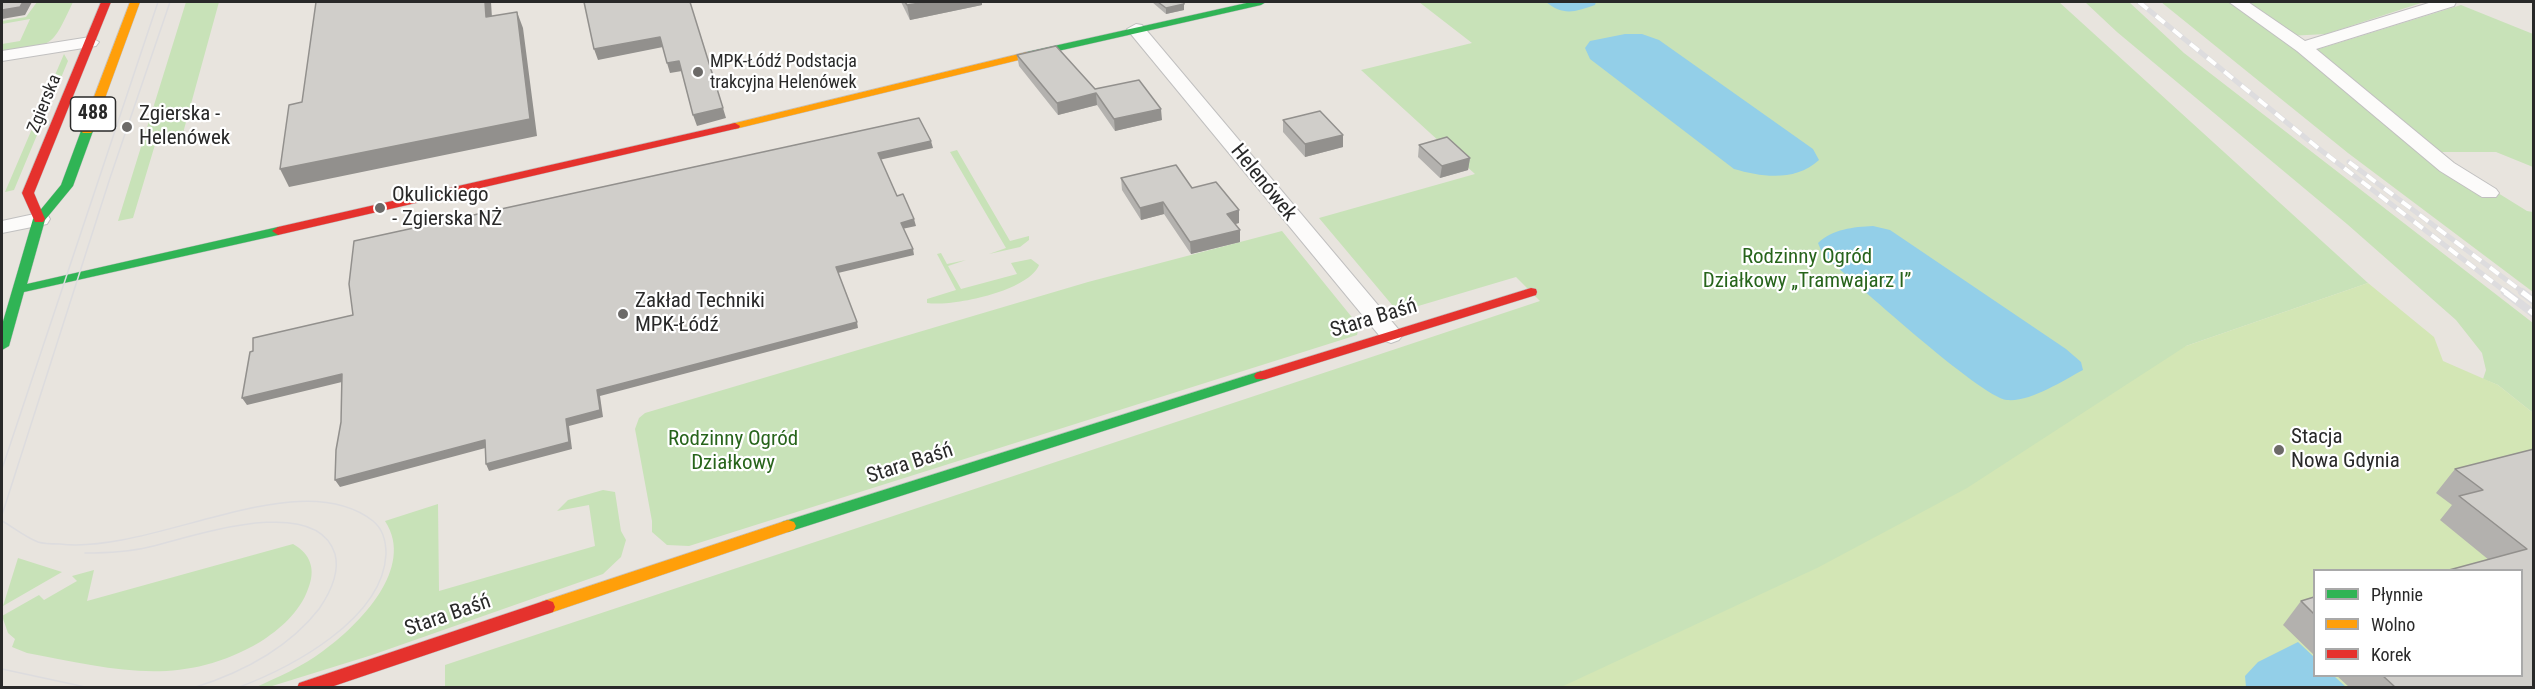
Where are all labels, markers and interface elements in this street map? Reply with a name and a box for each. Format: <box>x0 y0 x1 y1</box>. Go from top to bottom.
place label: MPK-Łódź Podstacja trakcyjna Helenówek <box>710 51 857 94</box>
marker: MPK-Łódź Podstacja trakcyjna Helenówek <box>691 65 705 79</box>
street label: Zgierska <box>24 72 66 136</box>
road number: 488 <box>70 97 116 131</box>
place label: Zgierska - Helenówek <box>139 102 230 152</box>
marker: Zgierska - Helenówek <box>120 120 134 134</box>
street label: Helenówek <box>1225 140 1301 226</box>
place label: Okulickiego - Zgierska NŻ <box>392 183 502 233</box>
marker: Okulickiego - Zgierska NŻ <box>373 201 387 215</box>
park label: Rodzinny Ogród Działkowy „Tramwajarz I” <box>1703 245 1911 295</box>
place label: Zakład Techniki MPK-Łódź <box>635 289 765 339</box>
street label: Stara Baśń <box>1328 294 1420 344</box>
marker: Zakład Techniki MPK-Łódź <box>616 307 630 321</box>
place label: Stacja Nowa Gdynia <box>2291 425 2400 475</box>
park label: Rodzinny Ogród Działkowy <box>668 427 798 477</box>
street label: Stara Baśń <box>864 438 956 490</box>
marker: Stacja Nowa Gdynia <box>2272 443 2286 457</box>
legend <box>2313 569 2523 677</box>
text: Płynnie <box>2371 584 2423 605</box>
street label: Stara Baśń <box>402 590 494 642</box>
text: Wolno <box>2371 614 2415 635</box>
text: Korek <box>2371 644 2411 665</box>

